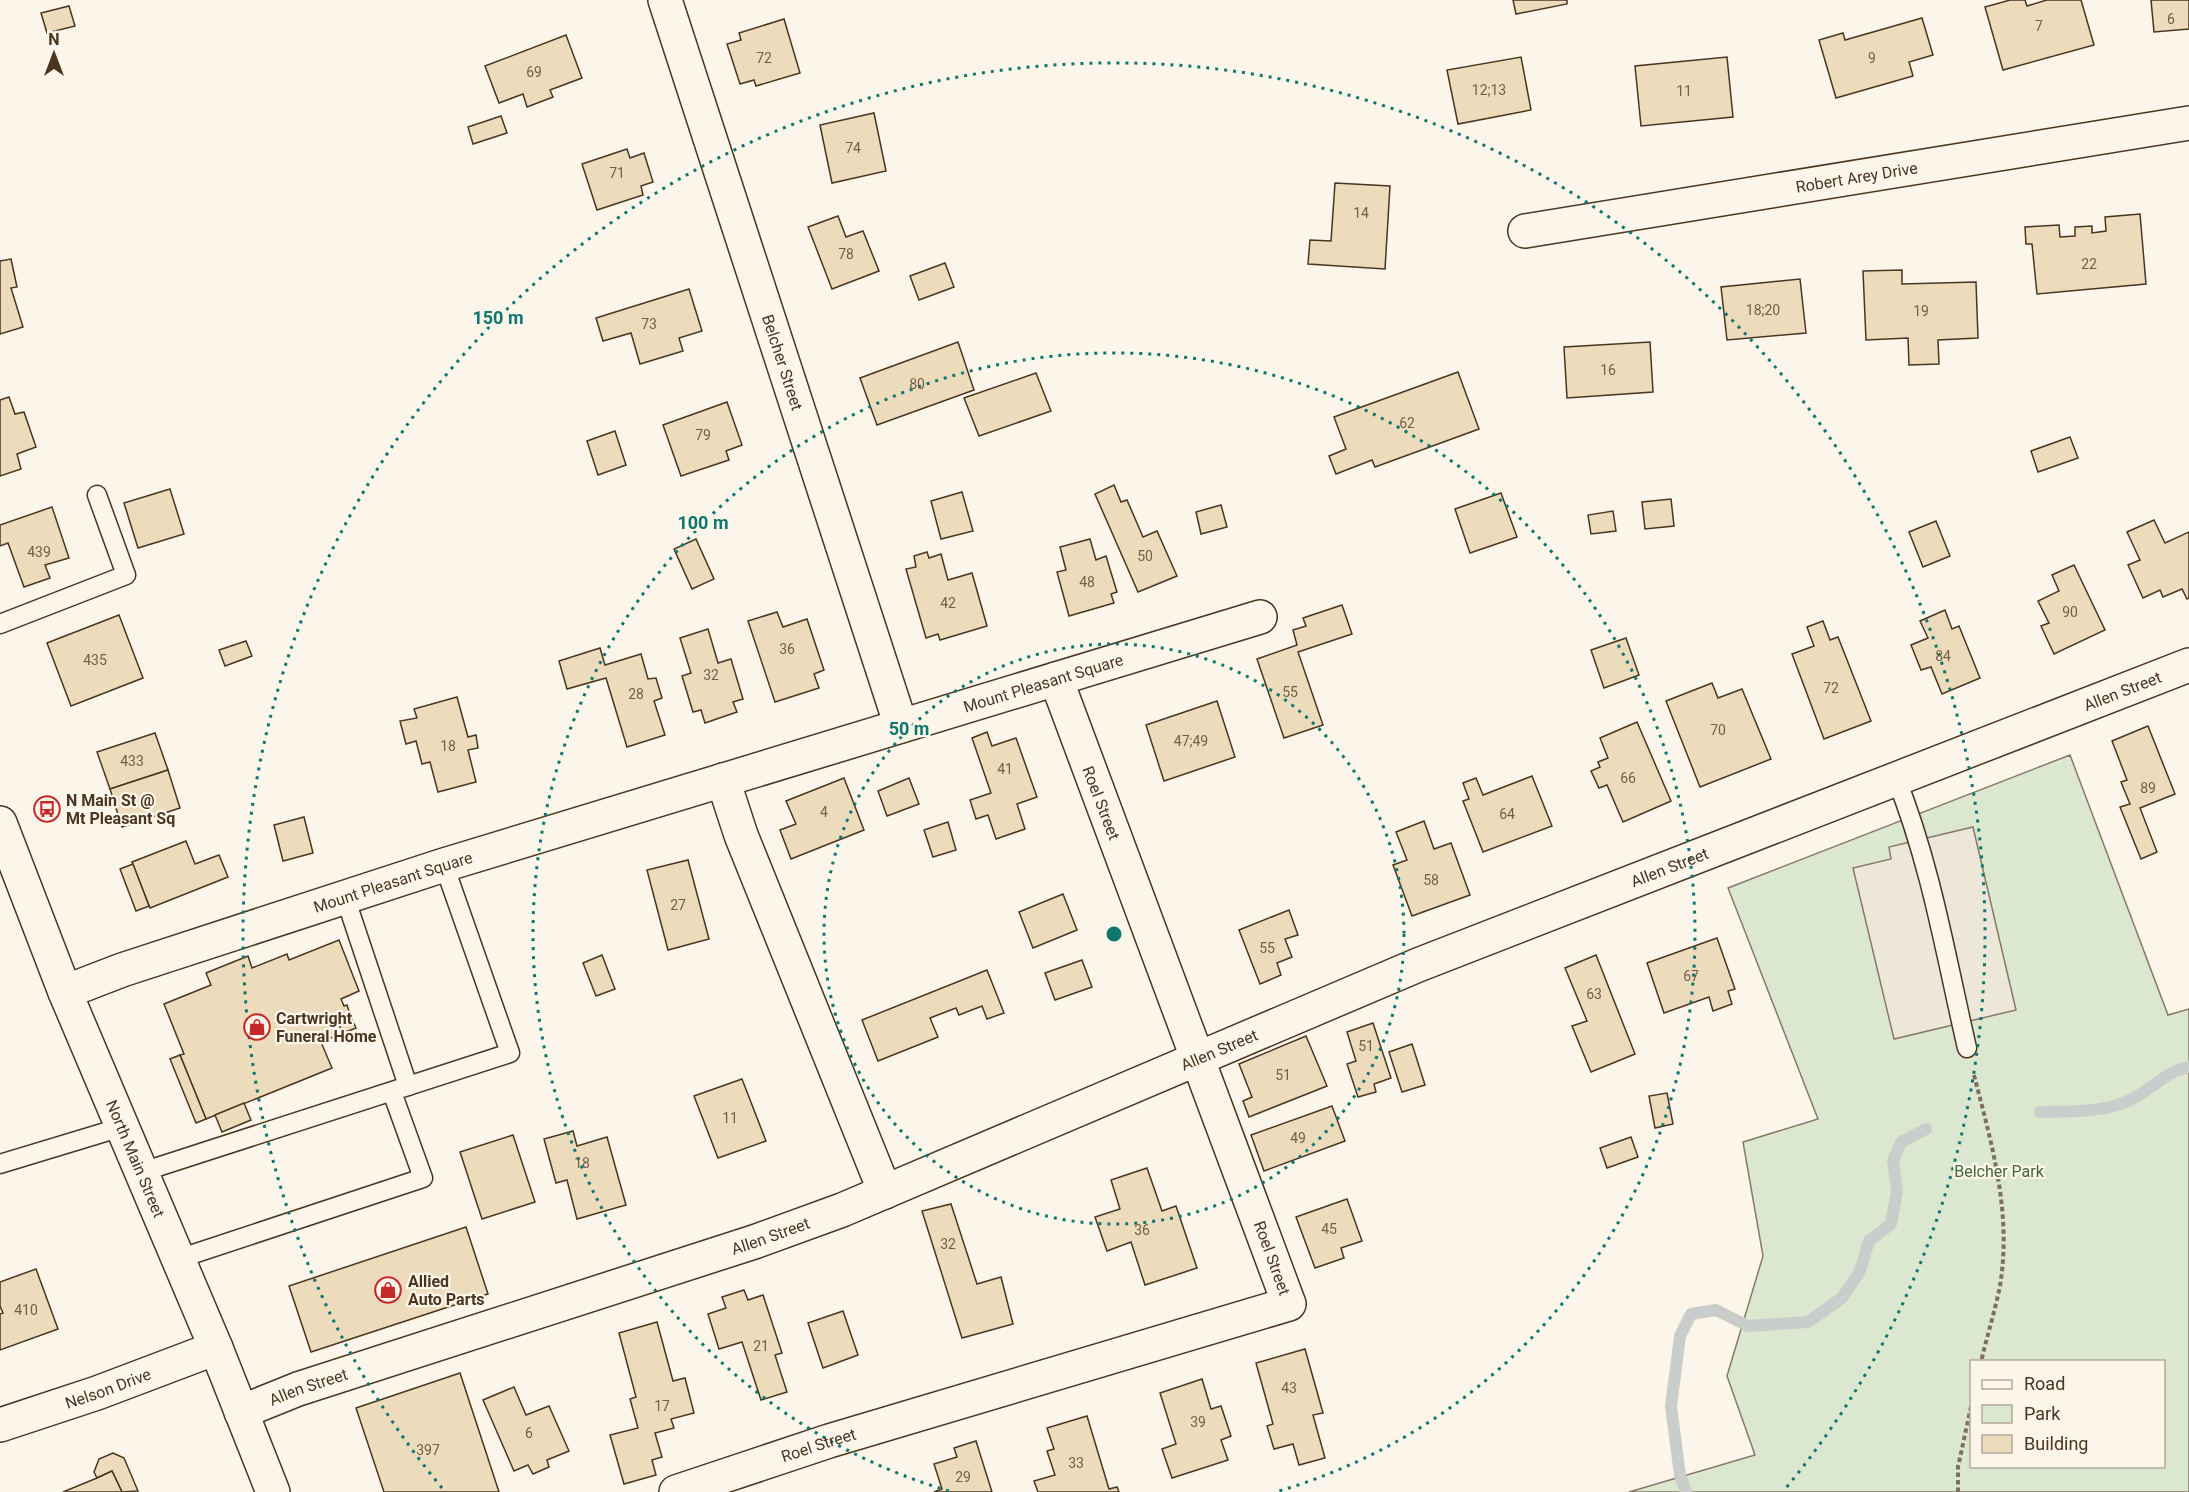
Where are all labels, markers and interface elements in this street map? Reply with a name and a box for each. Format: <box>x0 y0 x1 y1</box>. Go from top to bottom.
house number: 6 <box>2167 11 2175 27</box>
house number: 7 <box>2035 18 2043 34</box>
north arrow <box>24 24 84 84</box>
text: N <box>48 30 60 49</box>
house number: 72 <box>756 50 772 66</box>
house number: 9 <box>1868 50 1876 66</box>
house number: 69 <box>526 64 542 80</box>
house number: 12;13 <box>1472 82 1506 98</box>
house number: 11 <box>1676 83 1692 99</box>
house number: 74 <box>845 140 861 156</box>
street label: Robert Arey Drive <box>1794 158 1919 196</box>
house number: 71 <box>609 165 625 181</box>
house number: 14 <box>1353 205 1369 221</box>
house number: 78 <box>838 246 854 262</box>
house number: 22 <box>2081 256 2097 272</box>
house number: 18;20 <box>1746 302 1780 318</box>
house number: 19 <box>1913 303 1929 319</box>
text: 150 m <box>472 307 524 328</box>
street label: Belcher Street <box>758 312 807 413</box>
house number: 73 <box>641 316 657 332</box>
house number: 16 <box>1600 362 1616 378</box>
house number: 80 <box>909 376 925 392</box>
house number: 62 <box>1399 415 1415 431</box>
house number: 79 <box>695 427 711 443</box>
text: 100 m <box>677 512 729 533</box>
house number: 439 <box>27 544 51 560</box>
house number: 50 <box>1137 548 1153 564</box>
house number: 48 <box>1079 574 1095 590</box>
house number: 42 <box>940 595 956 611</box>
house number: 90 <box>2062 604 2078 620</box>
house number: 36 <box>779 641 795 657</box>
house number: 84 <box>1935 648 1951 664</box>
street label: Mount Pleasant Square <box>961 650 1125 716</box>
house number: 435 <box>83 652 107 668</box>
house number: 32 <box>703 667 719 683</box>
street label: Allen Street <box>2081 667 2164 715</box>
house number: 72 <box>1823 680 1839 696</box>
house number: 55 <box>1282 684 1298 700</box>
house number: 28 <box>628 686 644 702</box>
text: 50 m <box>889 718 929 739</box>
house number: 70 <box>1710 722 1726 738</box>
house number: 47;49 <box>1174 733 1208 749</box>
house number: 18 <box>440 738 456 754</box>
house number: 433 <box>120 753 144 769</box>
house number: 41 <box>997 761 1013 777</box>
street label: Roel Street <box>1078 763 1124 843</box>
house number: 66 <box>1620 770 1636 786</box>
house number: 89 <box>2140 780 2156 796</box>
place label: N Main St @ Mt Pleasant Sq <box>66 791 175 828</box>
bus stop icon: N Main St @ Mt Pleasant Sq <box>32 794 62 824</box>
house number: 4 <box>820 804 828 820</box>
house number: 64 <box>1499 806 1515 822</box>
street label: Allen Street <box>1628 843 1711 891</box>
street label: Mount Pleasant Square <box>311 847 475 916</box>
house number: 58 <box>1423 872 1439 888</box>
house number: 27 <box>670 897 686 913</box>
centre of rings <box>1104 924 1124 944</box>
house number: 55 <box>1259 940 1275 956</box>
house number: 67 <box>1683 968 1699 984</box>
house number: 63 <box>1586 986 1602 1002</box>
place label: Cartwright Funeral Home <box>276 1009 377 1046</box>
shop icon: Cartwright Funeral Home <box>242 1012 272 1042</box>
street label: Allen Street <box>1178 1025 1260 1074</box>
house number: 51 <box>1358 1038 1374 1054</box>
house number: 51 <box>1275 1067 1291 1083</box>
street label: North Main Street <box>102 1097 169 1220</box>
house number: 11 <box>722 1110 738 1126</box>
house number: 49 <box>1290 1130 1306 1146</box>
house number: 18 <box>574 1155 590 1171</box>
park label: Belcher Park <box>1954 1162 2045 1181</box>
street label: Allen Street <box>729 1213 812 1258</box>
street label: Roel Street <box>1250 1218 1294 1298</box>
house number: 45 <box>1321 1221 1337 1237</box>
house number: 36 <box>1134 1222 1150 1238</box>
house number: 32 <box>940 1236 956 1252</box>
place label: Allied Auto Parts <box>408 1272 485 1309</box>
shop icon: Allied Auto Parts <box>373 1275 403 1305</box>
house number: 410 <box>14 1302 38 1318</box>
house number: 21 <box>753 1338 769 1354</box>
legend <box>1970 1360 2165 1468</box>
street label: Nelson Drive <box>63 1364 154 1412</box>
street label: Allen Street <box>266 1364 350 1409</box>
text: Road <box>2024 1373 2065 1394</box>
house number: 43 <box>1281 1380 1297 1396</box>
house number: 17 <box>654 1398 670 1414</box>
text: Park <box>2024 1403 2061 1424</box>
house number: 39 <box>1190 1414 1206 1430</box>
street label: Roel Street <box>779 1424 858 1466</box>
house number: 6 <box>525 1425 533 1441</box>
text: Building <box>2024 1433 2088 1454</box>
house number: 397 <box>416 1442 440 1458</box>
house number: 33 <box>1068 1455 1084 1471</box>
house number: 29 <box>955 1469 971 1485</box>

